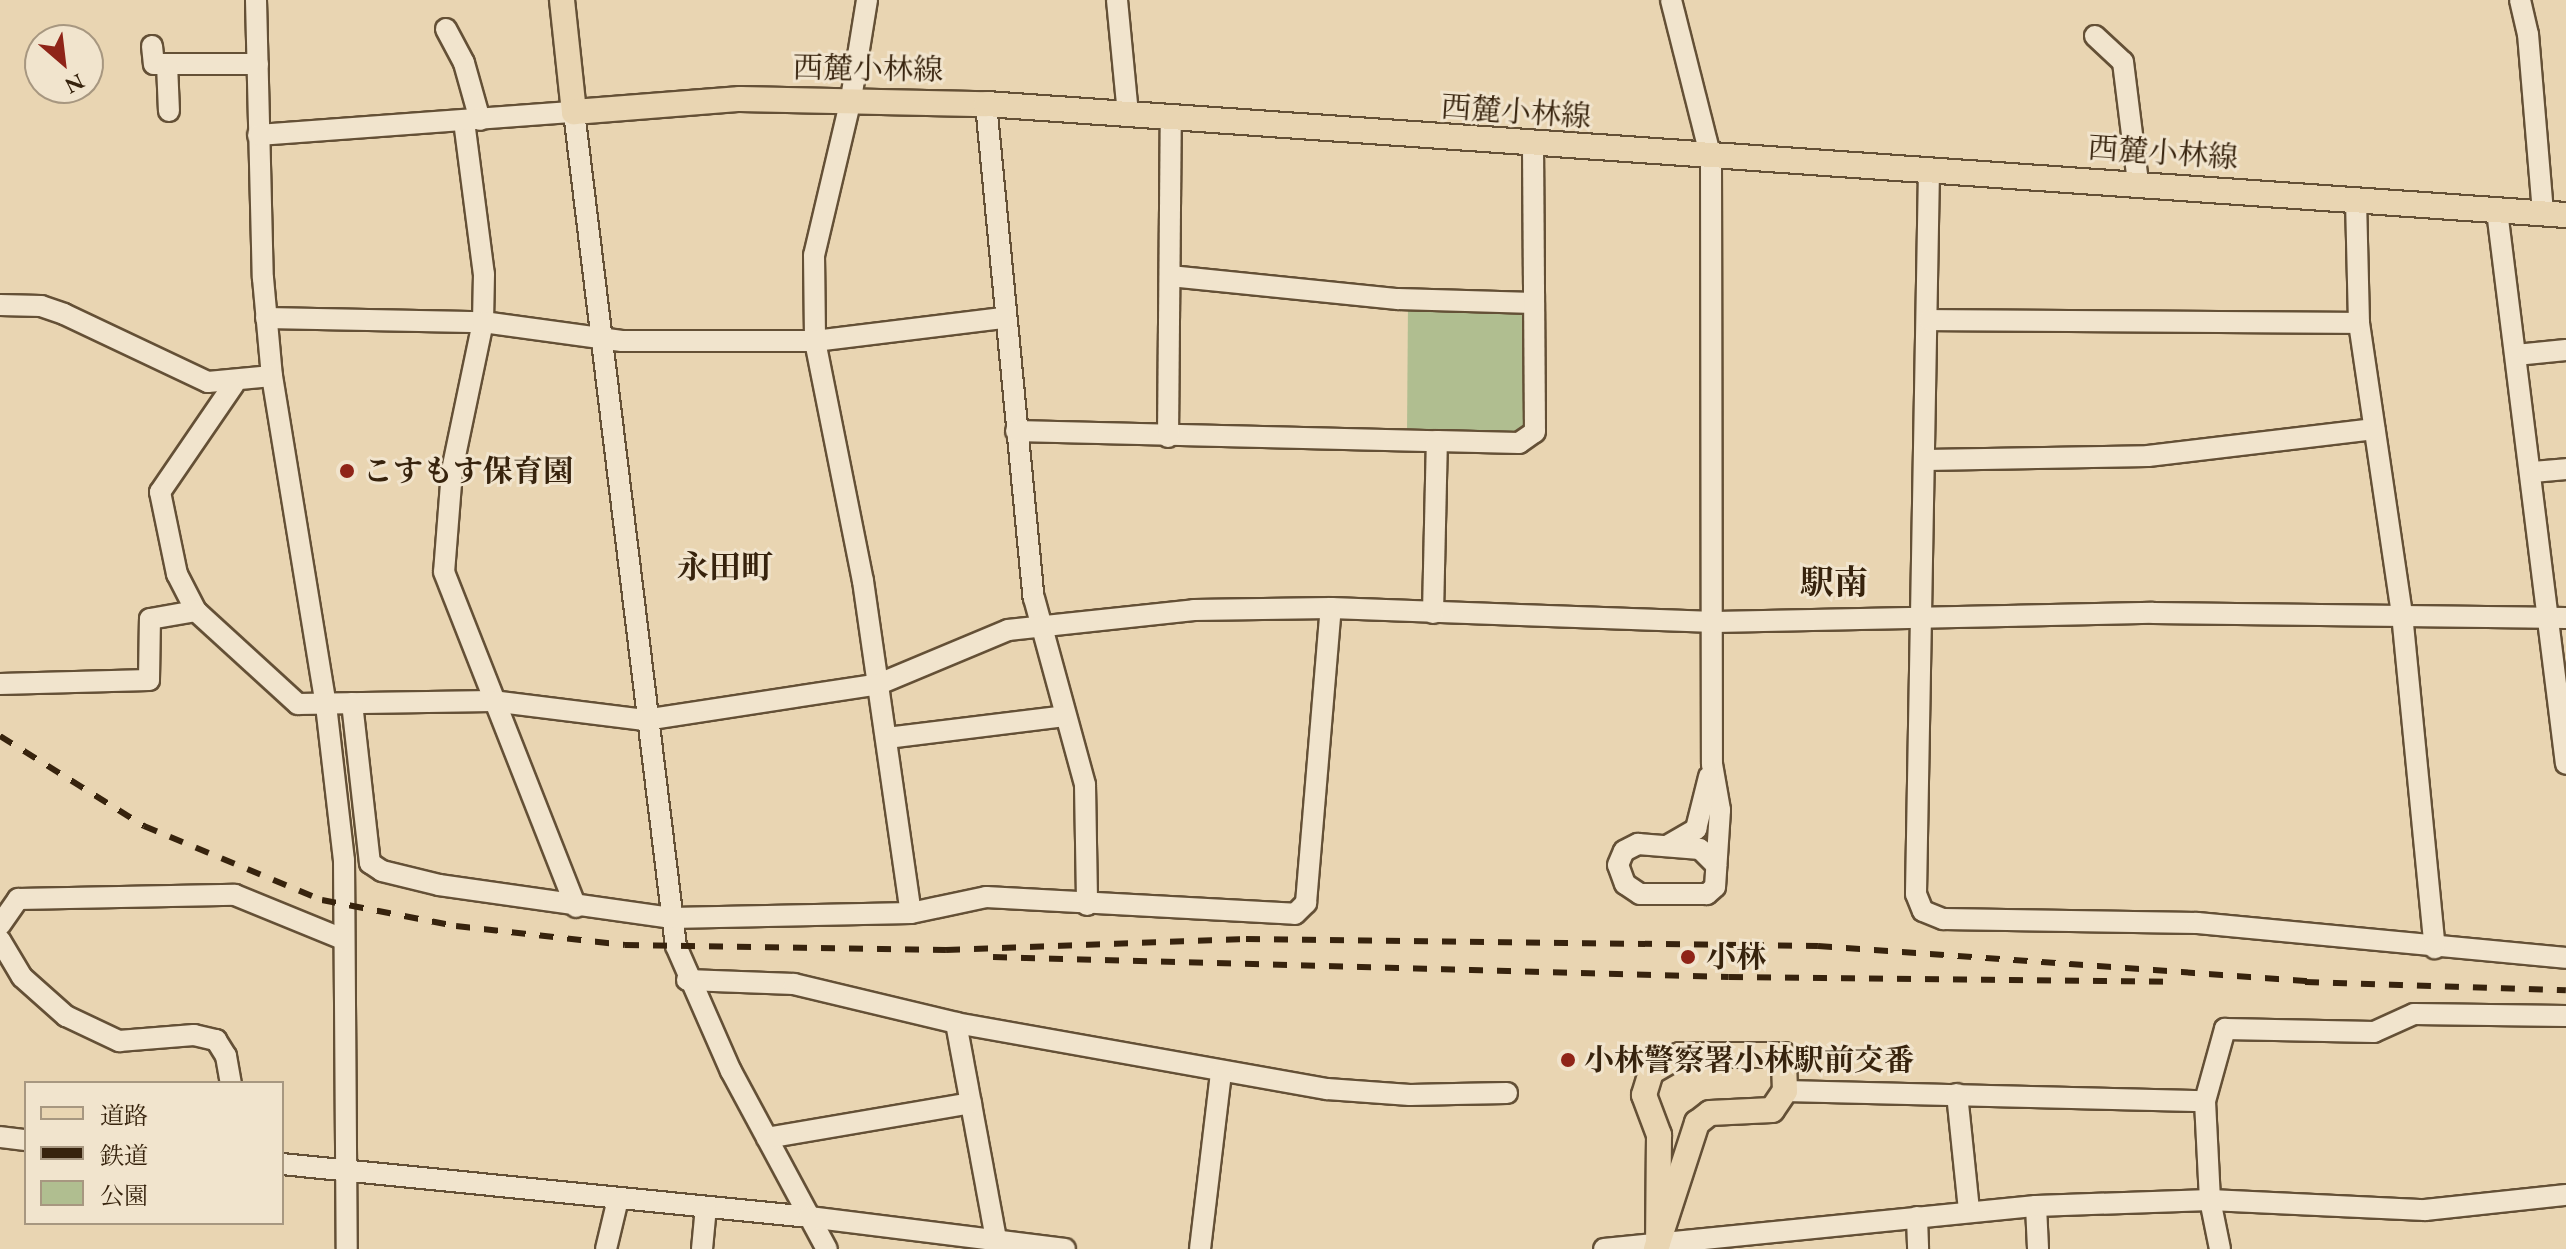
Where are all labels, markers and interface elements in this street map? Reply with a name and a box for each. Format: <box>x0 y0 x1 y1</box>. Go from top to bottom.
north arrow <box>24 24 104 104</box>
street label: 西麓小林線 <box>793 50 943 88</box>
text: N <box>60 67 89 101</box>
street label: 西麓小林線 <box>1440 89 1592 135</box>
street label: 西麓小林線 <box>2087 130 2239 176</box>
place label: こすもす保育園 <box>363 453 573 489</box>
marker: こすもす保育園 <box>338 462 356 480</box>
district label: 永田町 <box>677 548 773 586</box>
district label: 駅南 <box>1800 563 1868 603</box>
place label: 小林 <box>1706 939 1766 975</box>
marker: 小林 <box>1677 946 1699 968</box>
place label: 小林警察署小林駅前交番 <box>1584 1042 1914 1078</box>
marker: 小林警察署小林駅前交番 <box>1559 1051 1577 1069</box>
legend <box>24 1081 284 1225</box>
text: 道路 <box>100 1100 148 1131</box>
text: 鉄道 <box>100 1140 148 1171</box>
text: 公園 <box>100 1180 148 1211</box>

